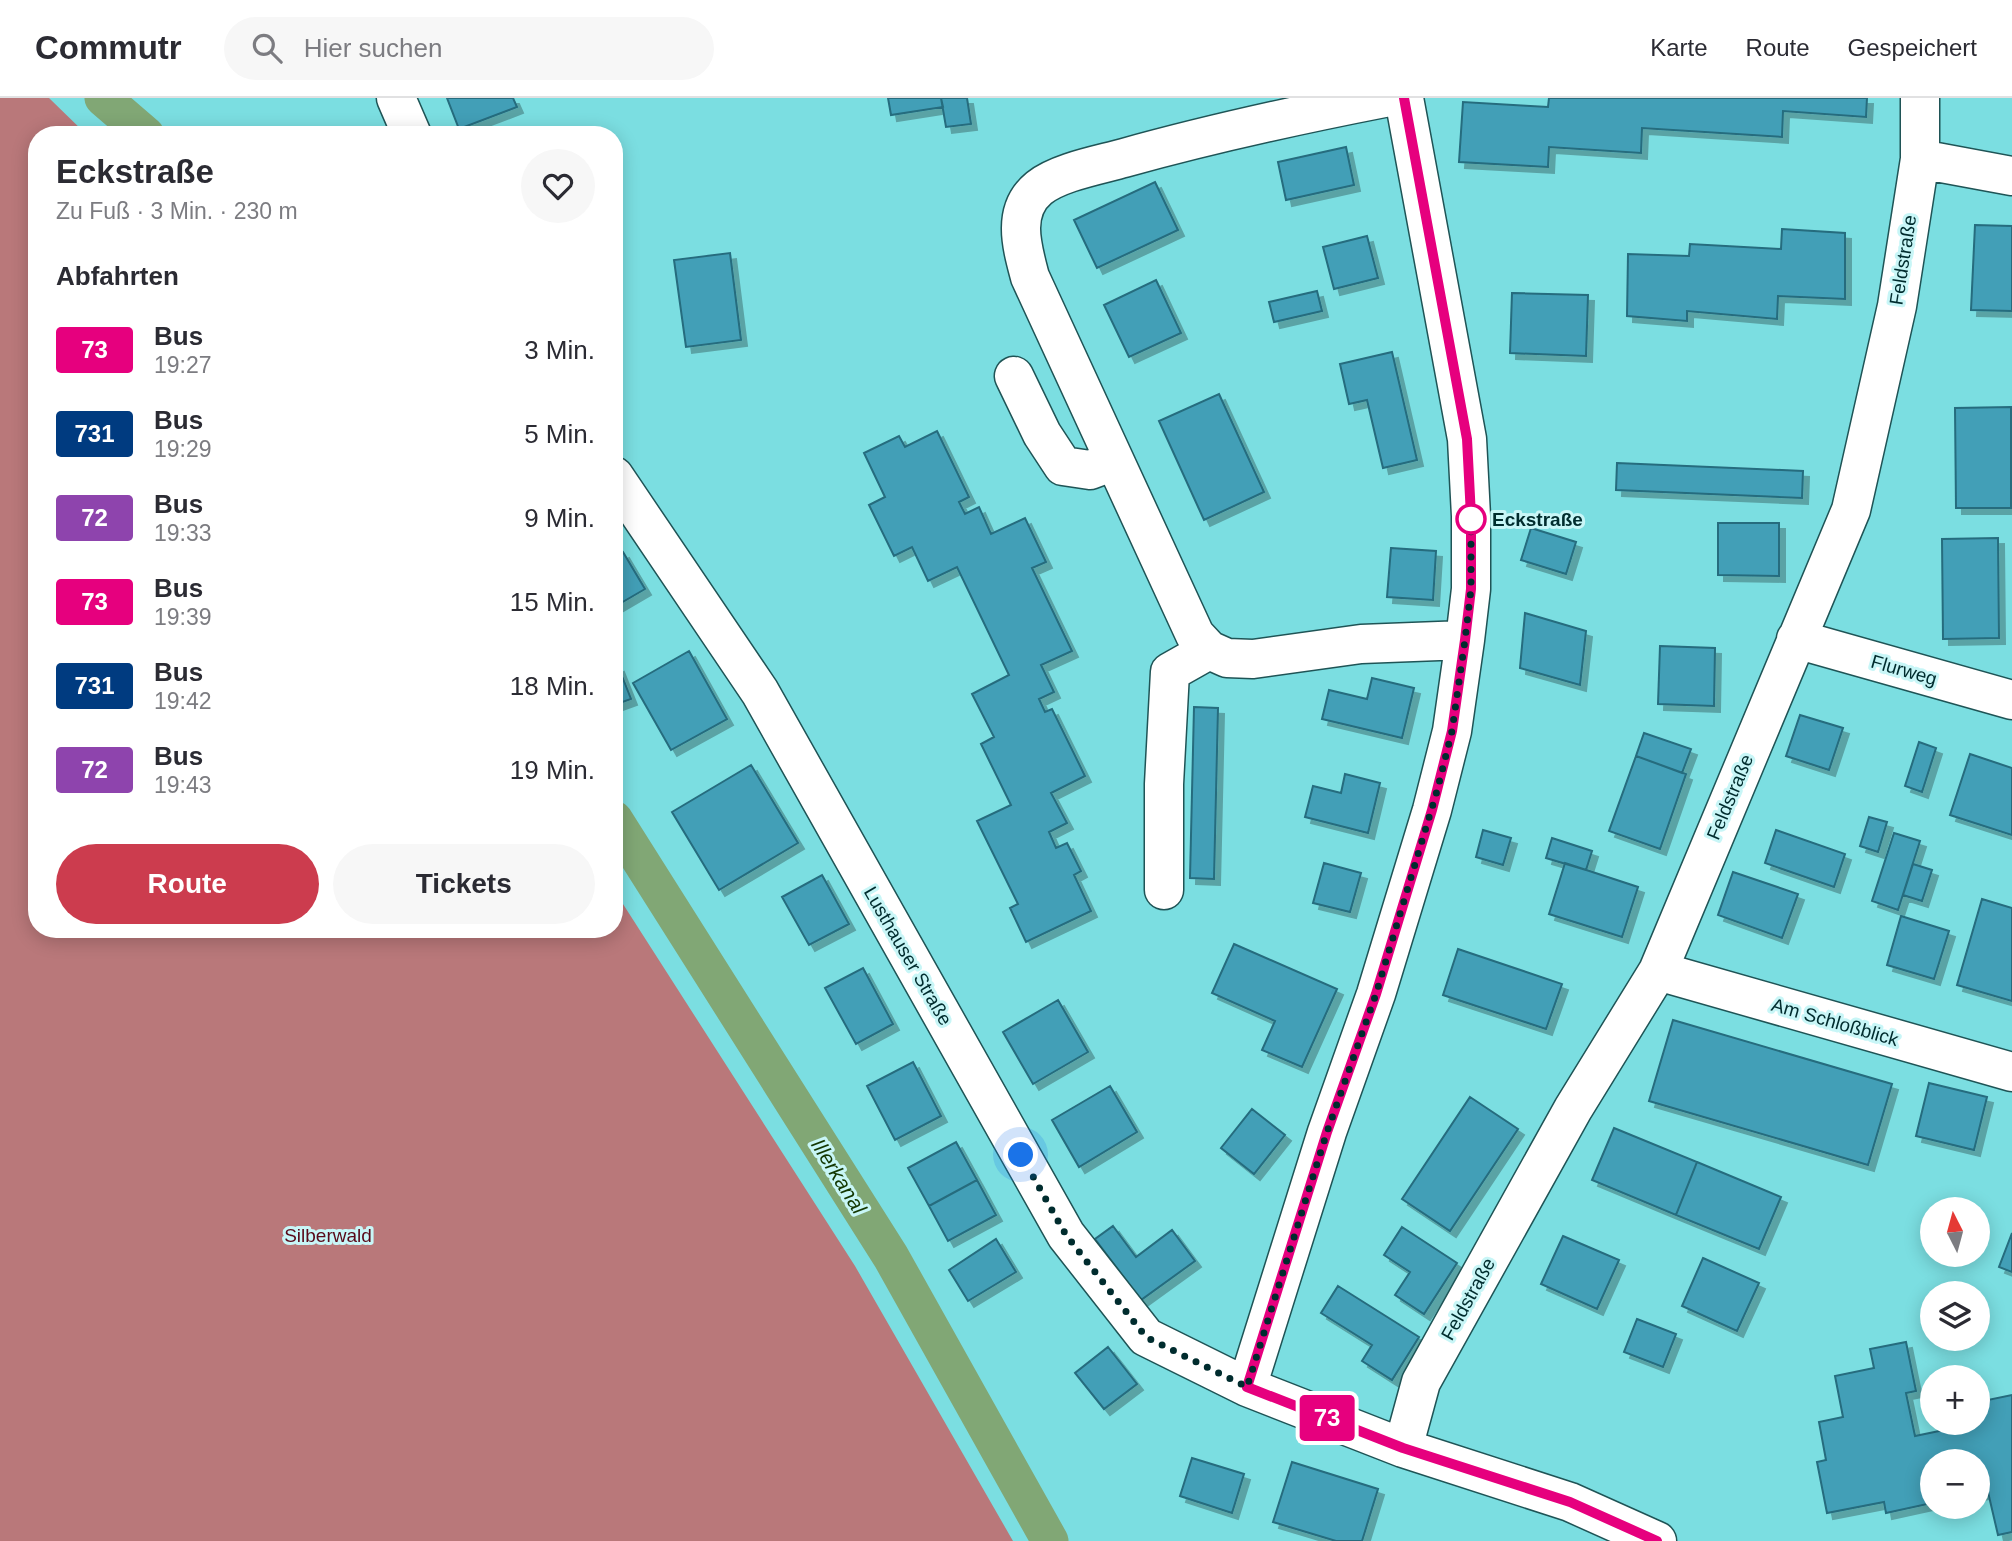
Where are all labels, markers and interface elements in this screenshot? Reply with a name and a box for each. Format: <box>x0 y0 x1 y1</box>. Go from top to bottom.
search box <box>224 17 714 80</box>
text: Commutr <box>35 29 182 66</box>
icon: search <box>248 29 286 67</box>
text: Hier suchen <box>304 33 442 63</box>
text: Karte <box>1650 34 1708 61</box>
text: Route <box>1746 34 1810 61</box>
text: Gespeichert <box>1848 34 1977 61</box>
button: heart <box>521 149 595 223</box>
text: Eckstraße <box>56 153 214 190</box>
text: Zu Fuß · 3 Min. · 230 m <box>56 198 298 224</box>
street label: Feldstraße <box>1886 214 1920 306</box>
text: Abfahrten <box>56 261 179 291</box>
text: Bus <box>154 321 203 351</box>
text: 3 Min. <box>524 335 595 365</box>
text: 73 <box>81 336 108 363</box>
text: 19:27 <box>154 352 212 378</box>
text: Bus <box>154 405 203 435</box>
text: 5 Min. <box>524 419 595 449</box>
text: 731 <box>74 420 115 447</box>
text: 19:29 <box>154 436 212 462</box>
text: Bus <box>154 489 203 519</box>
text: 9 Min. <box>524 503 595 533</box>
text: 72 <box>81 504 108 531</box>
marker: Eckstraße <box>1456 504 1486 534</box>
place label: Eckstraße <box>1492 509 1583 530</box>
text: 19:33 <box>154 520 212 546</box>
text: Bus <box>154 573 203 603</box>
text: 15 Min. <box>510 587 595 617</box>
text: 73 <box>81 588 108 615</box>
text: 19:39 <box>154 604 212 630</box>
street label: Flurweg <box>1869 651 1939 689</box>
text: Bus <box>154 657 203 687</box>
text: 18 Min. <box>510 671 595 701</box>
text: 731 <box>74 672 115 699</box>
text: 19:42 <box>154 688 212 714</box>
text: Bus <box>154 741 203 771</box>
street label: Feldstraße <box>1703 751 1757 843</box>
text: 19 Min. <box>510 755 595 785</box>
text: 72 <box>81 756 108 783</box>
text: 19:43 <box>154 772 212 798</box>
button: Route <box>56 844 319 924</box>
button: Tickets <box>333 844 595 924</box>
street label: Lusthauser Straße <box>860 883 956 1029</box>
street label: Am Schloßblick <box>1769 994 1901 1050</box>
water label: Illerkanal <box>807 1134 872 1219</box>
your location <box>1003 1137 1038 1172</box>
north arrow <box>1920 1197 1990 1267</box>
map controls <box>1920 1197 1990 1519</box>
park label: Silberwald <box>284 1225 372 1246</box>
street label: Feldstraße <box>1437 1254 1499 1344</box>
button: layers <box>1920 1281 1990 1351</box>
button: + <box>1920 1365 1990 1435</box>
line badge: 73 <box>1296 1395 1358 1441</box>
text: 73 <box>1314 1404 1340 1431</box>
button: − <box>1920 1449 1990 1519</box>

